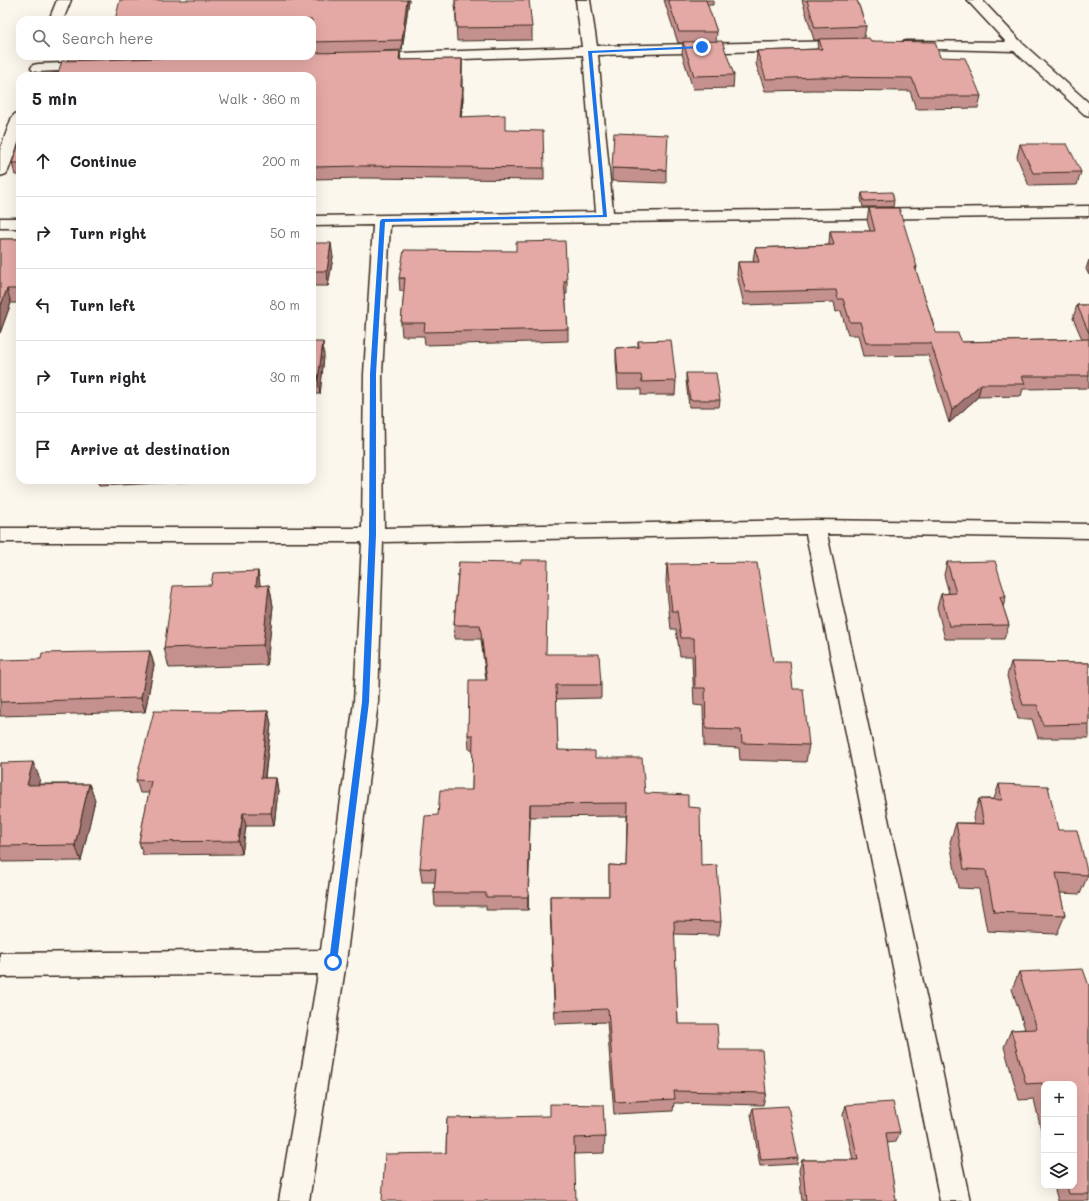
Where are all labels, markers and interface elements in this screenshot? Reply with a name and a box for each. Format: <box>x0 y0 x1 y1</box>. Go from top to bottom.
search box <box>16 16 316 60</box>
icon: search <box>30 27 52 49</box>
text: Search here <box>62 28 153 48</box>
route end <box>693 38 711 56</box>
text: 5 min <box>32 87 77 109</box>
text: Walk · 360 m <box>218 90 300 107</box>
icon: ahead <box>32 150 54 172</box>
text: Continue <box>70 151 137 171</box>
text: 200 m <box>262 152 300 169</box>
icon: right <box>32 222 54 244</box>
text: Turn right <box>70 223 147 243</box>
text: 50 m <box>270 224 300 241</box>
icon: left <box>32 294 54 316</box>
text: Turn left <box>70 295 135 315</box>
text: 80 m <box>270 296 300 313</box>
icon: right <box>32 366 54 388</box>
text: Turn right <box>70 367 147 387</box>
text: 30 m <box>270 368 300 385</box>
icon: arrive <box>32 438 54 460</box>
text: Arrive at destination <box>70 439 230 459</box>
route start <box>324 953 342 971</box>
map controls <box>1041 1081 1077 1189</box>
button: + <box>1041 1081 1077 1117</box>
button: − <box>1041 1117 1077 1153</box>
button: layers <box>1041 1153 1077 1189</box>

